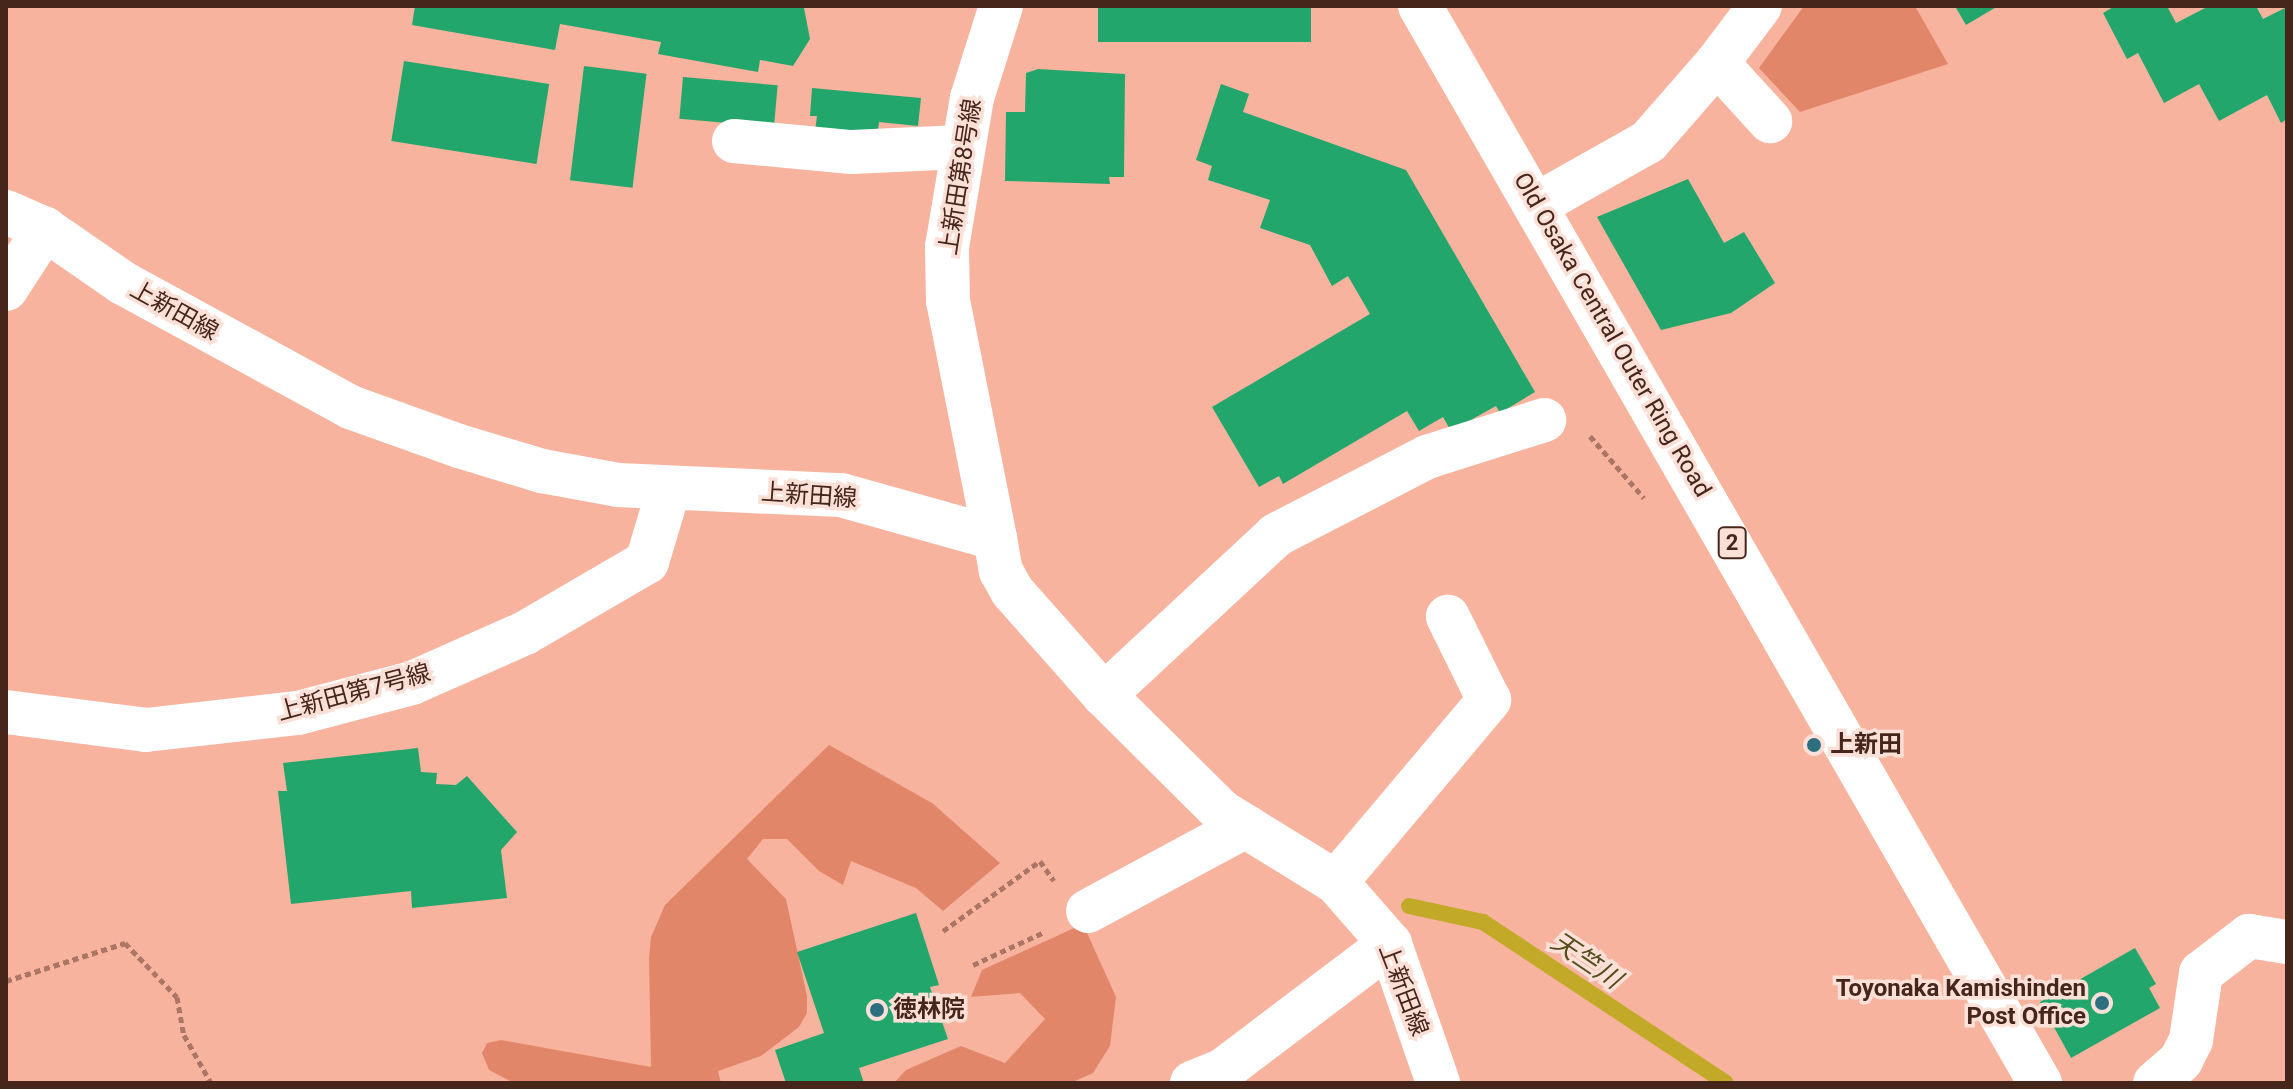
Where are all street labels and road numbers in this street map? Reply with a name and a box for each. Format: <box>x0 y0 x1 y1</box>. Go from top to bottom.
street label: 上新田第8号線 <box>934 97 988 257</box>
street label: Old Osaka Central Outer Ring Road <box>1507 168 1717 502</box>
street label: 上新田線 <box>125 275 223 347</box>
street label: 上新田線 <box>760 478 858 514</box>
road number: 2 <box>1716 525 1748 561</box>
street label: 上新田第7号線 <box>274 659 434 727</box>
street label: 上新田線 <box>1372 940 1434 1040</box>

